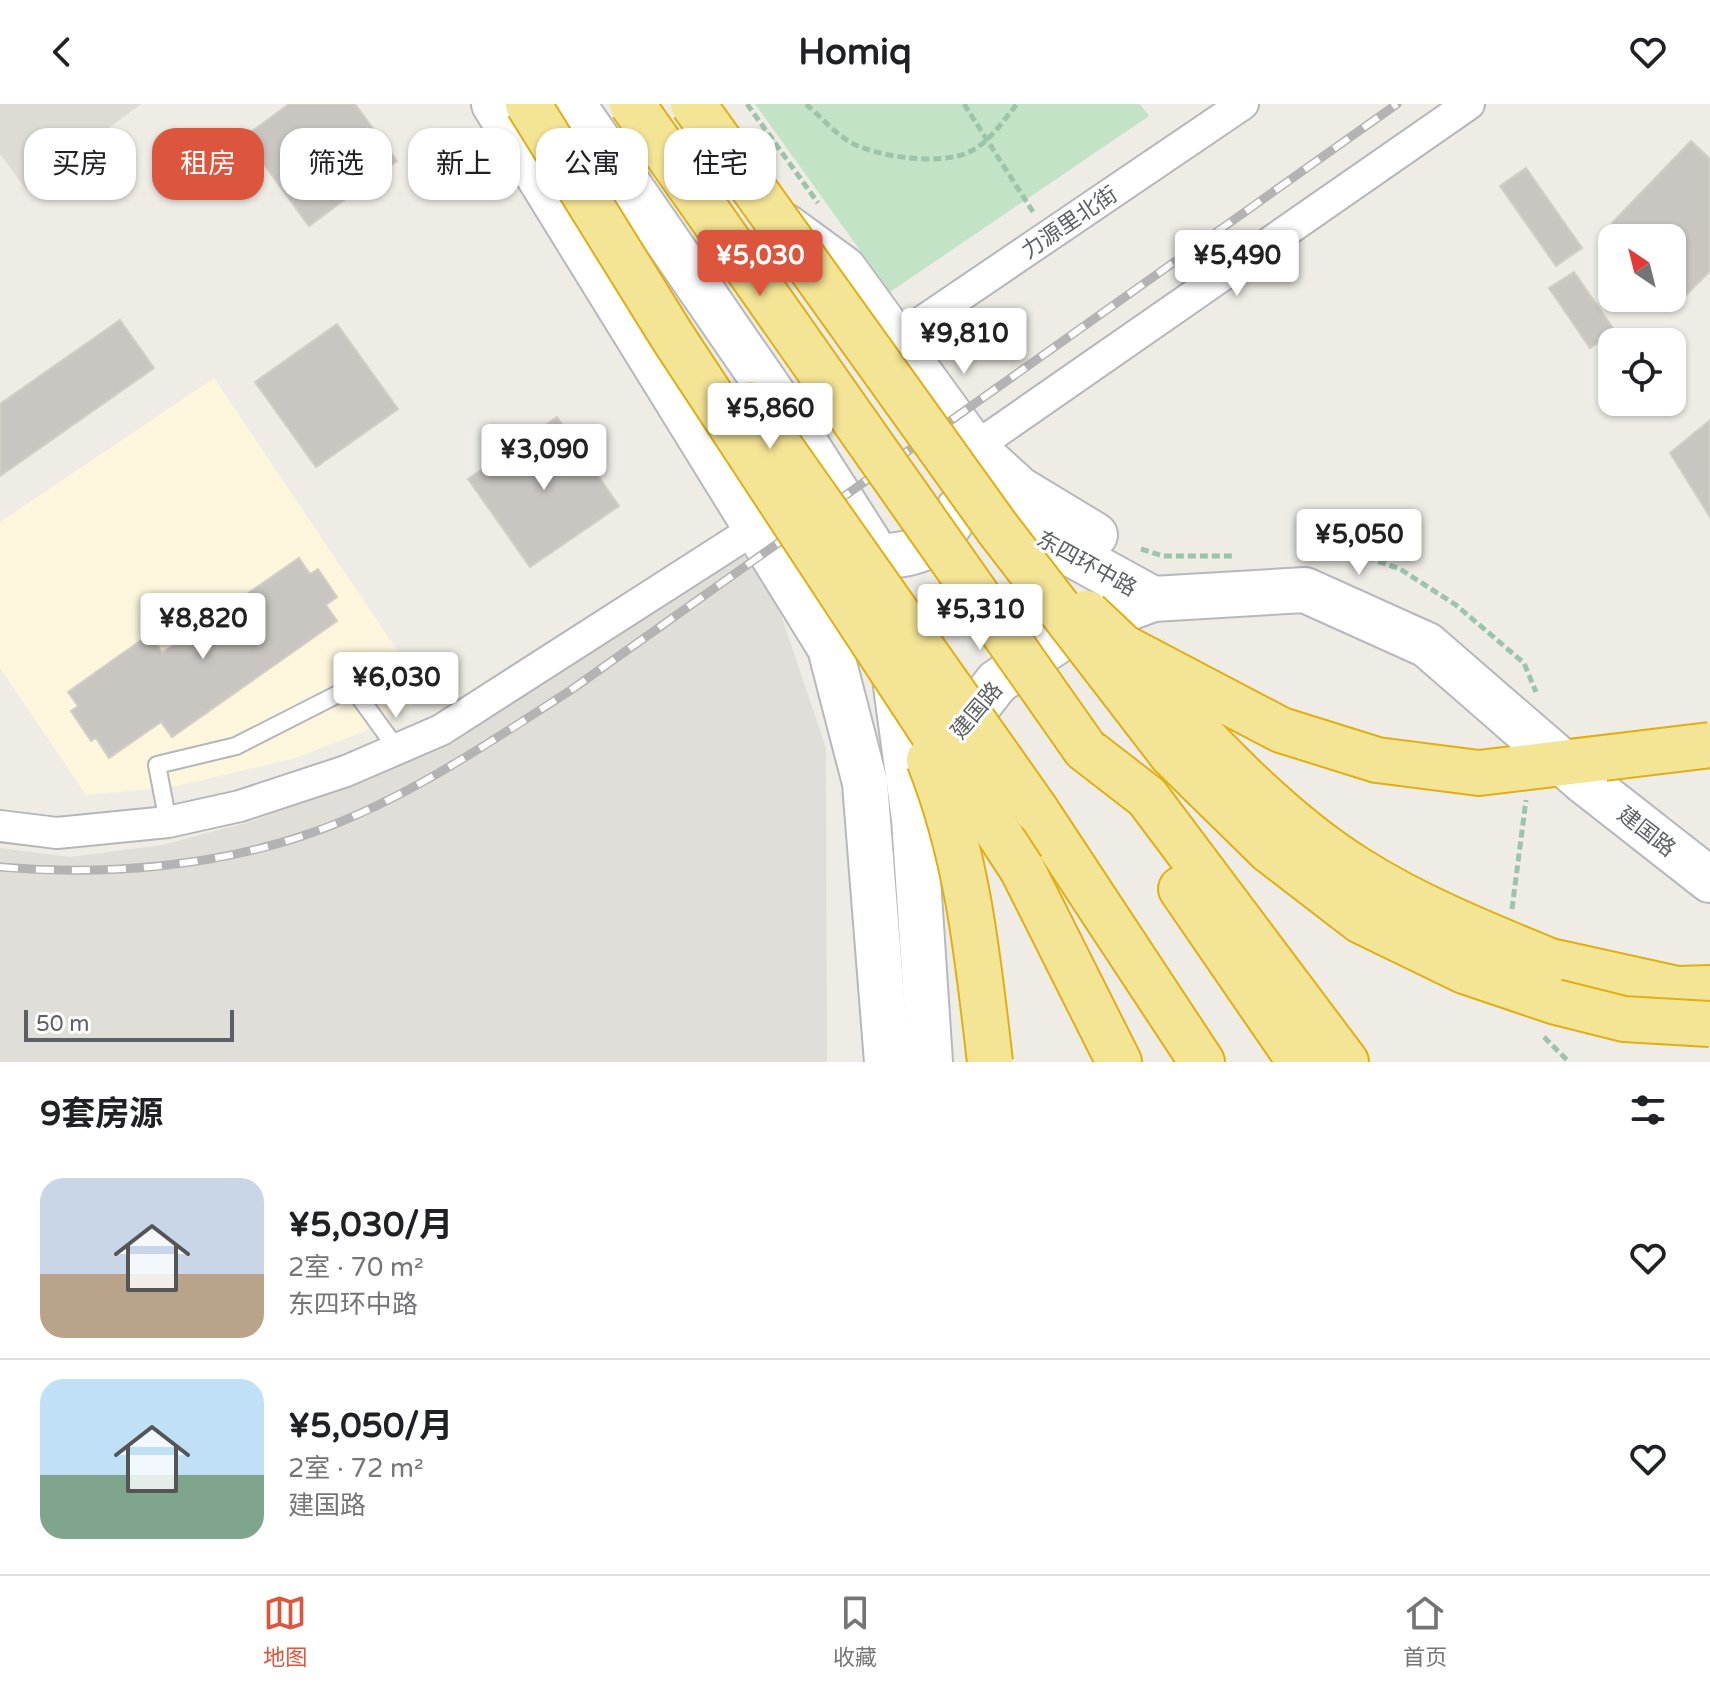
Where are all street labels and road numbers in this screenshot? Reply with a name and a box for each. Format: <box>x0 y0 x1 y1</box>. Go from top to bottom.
street label: 力源里北街 <box>1017 181 1122 264</box>
street label: 东四环中路 <box>1032 526 1141 602</box>
street label: 建国路 <box>946 677 1008 744</box>
street label: 建国路 <box>1612 801 1680 862</box>

